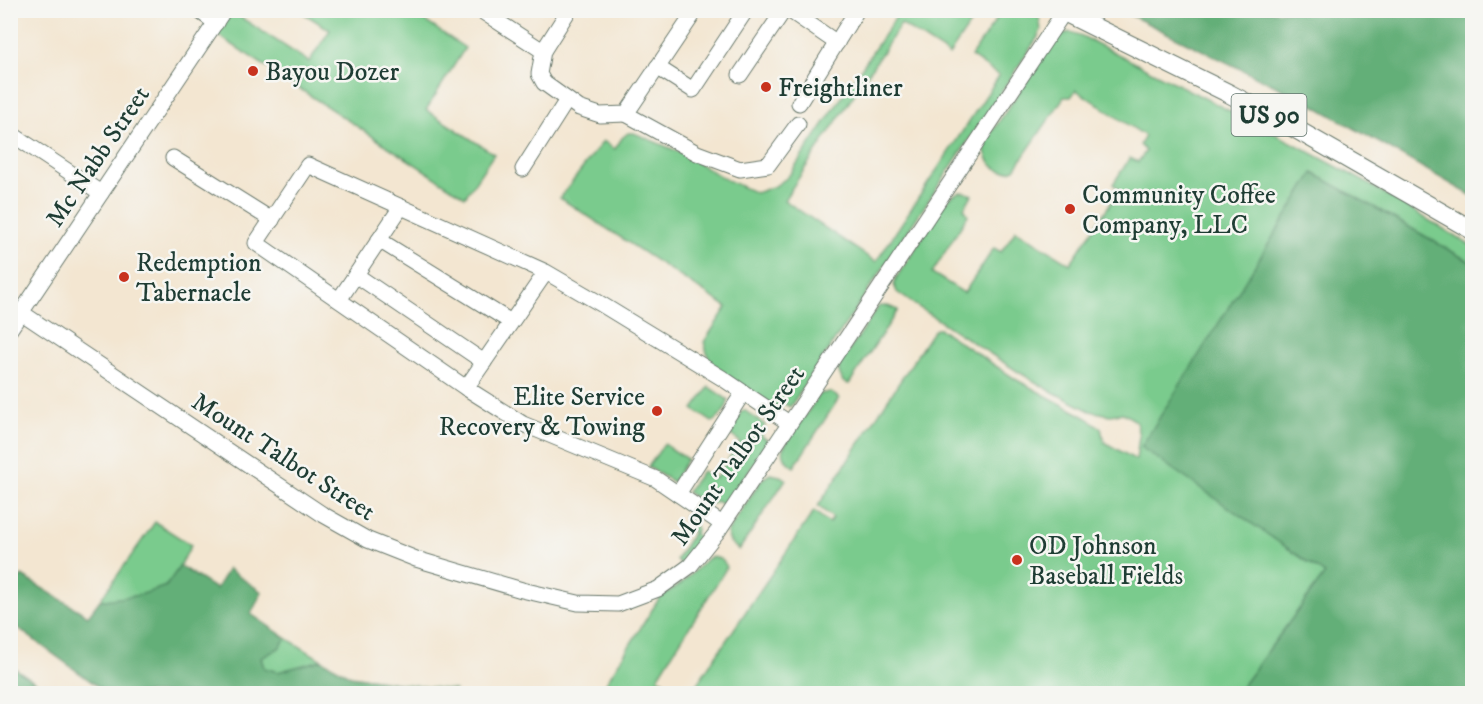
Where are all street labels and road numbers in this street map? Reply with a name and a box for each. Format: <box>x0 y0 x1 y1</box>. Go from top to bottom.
street label: Mc Nabb Street <box>39 80 158 234</box>
road number: US 90 <box>1232 94 1306 136</box>
street label: Mount Talbot Street <box>664 359 813 552</box>
street label: Mount Talbot Street <box>185 386 381 529</box>

